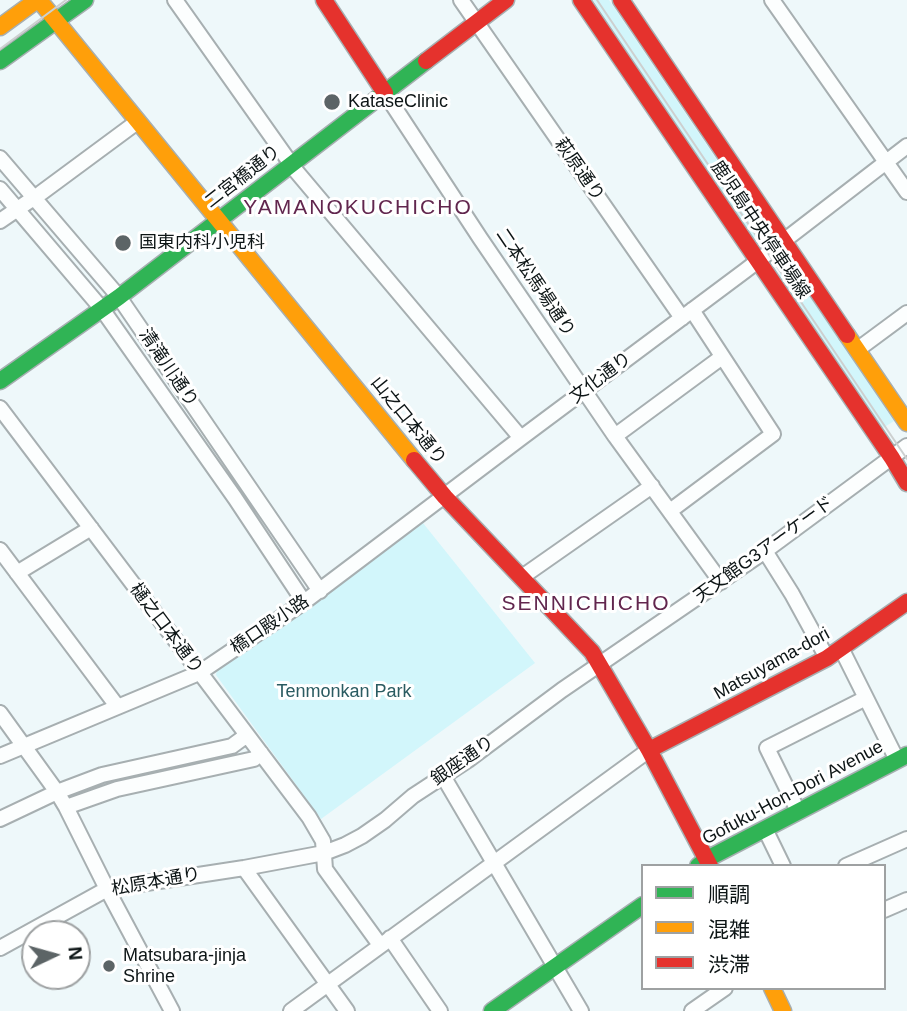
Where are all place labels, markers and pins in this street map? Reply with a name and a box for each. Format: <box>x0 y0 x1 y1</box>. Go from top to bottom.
place label: KataseClinic <box>348 91 448 113</box>
marker: KataseClinic <box>322 92 342 112</box>
place label: 国東内科小児科 <box>139 232 265 254</box>
marker: 国東内科小児科 <box>113 233 133 253</box>
place label: Matsubara-jinja Shrine <box>123 945 246 988</box>
marker: Matsubara-jinja Shrine <box>101 958 117 974</box>

